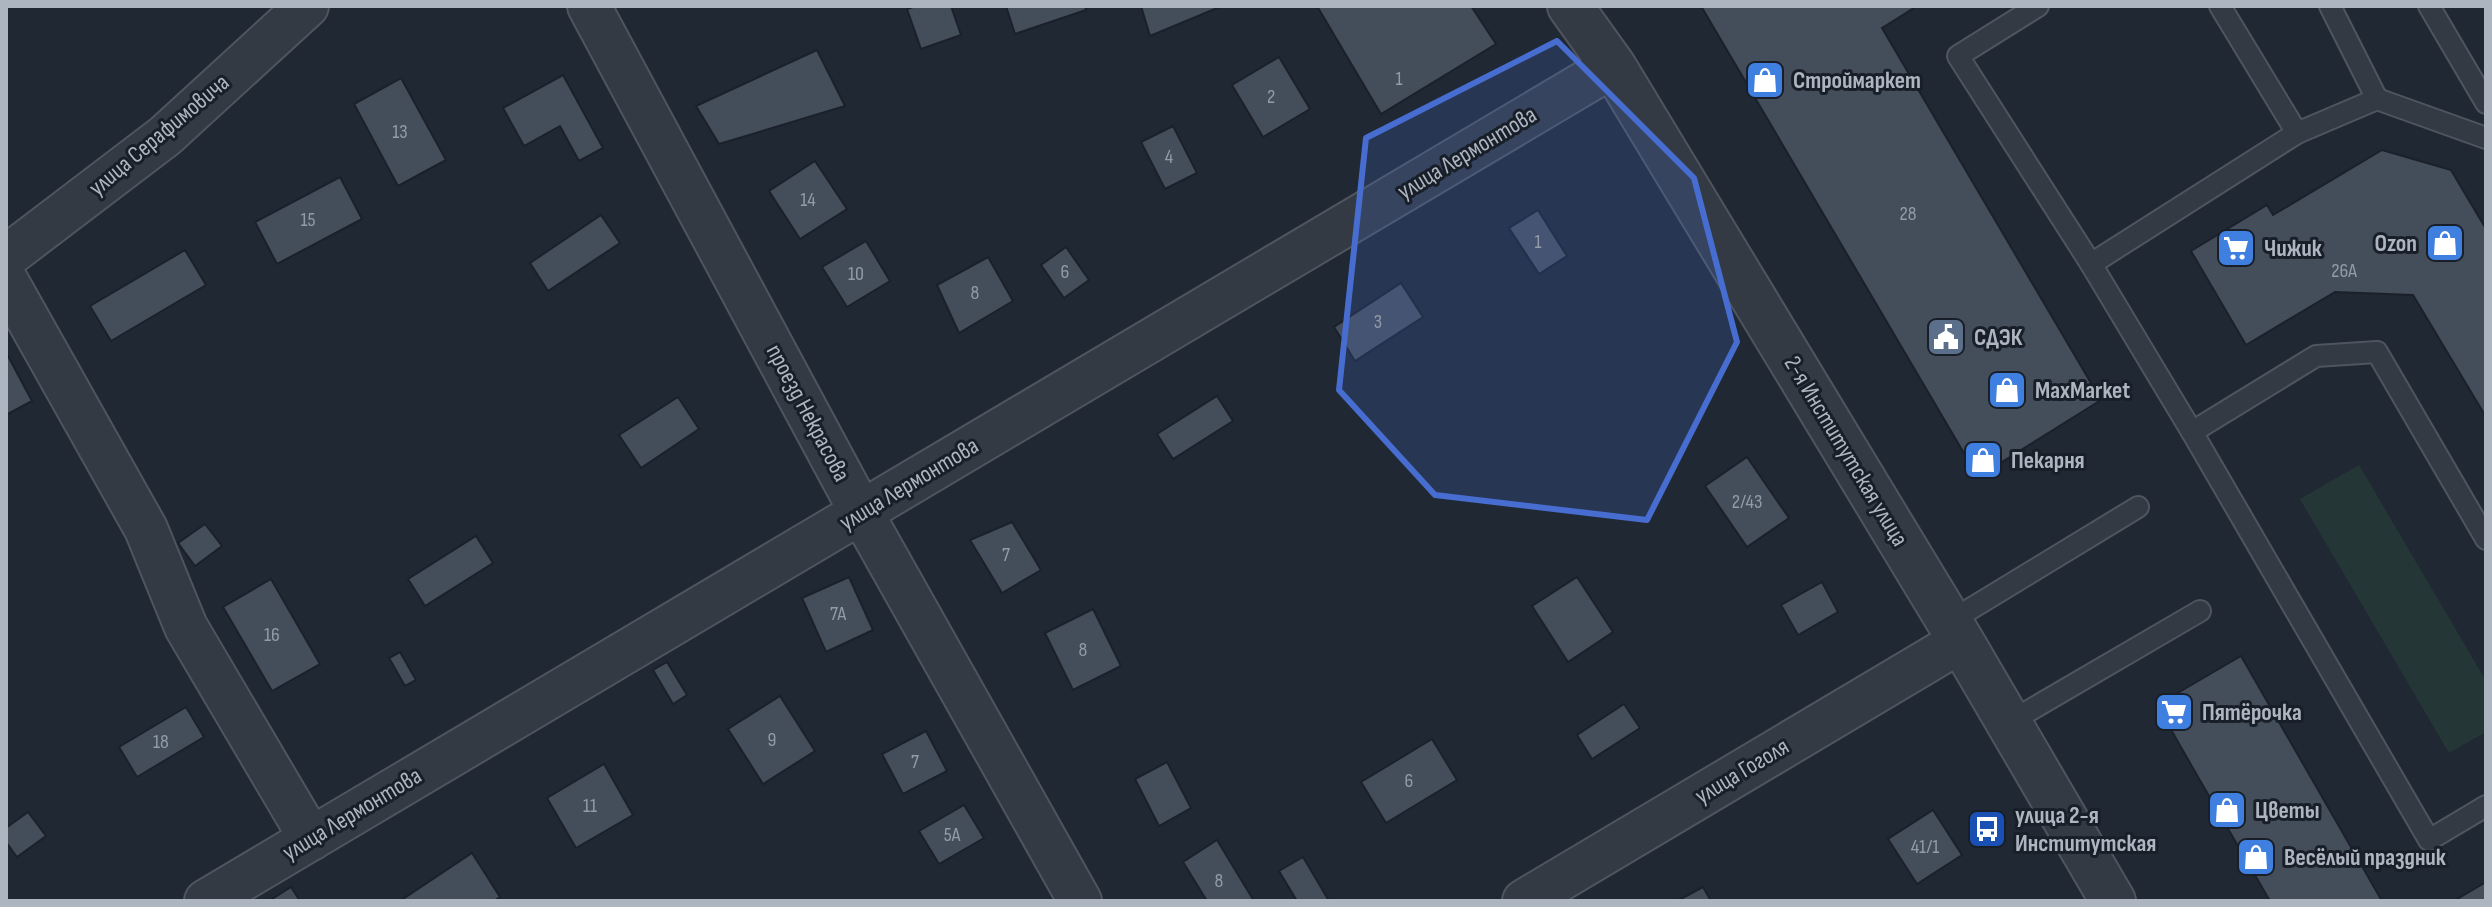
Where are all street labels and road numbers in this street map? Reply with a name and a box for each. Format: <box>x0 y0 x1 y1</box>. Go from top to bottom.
street label: улица Серафимовича <box>83 68 235 202</box>
street label: улица Лермонтова <box>1392 100 1542 206</box>
street label: проезд Некрасова <box>760 340 856 486</box>
street label: 2-я Институтская улица <box>1778 351 1914 551</box>
street label: улица Лермонтова <box>834 431 984 537</box>
street label: улица Гоголя <box>1690 732 1794 810</box>
street label: улица Лермонтова <box>277 761 427 867</box>

